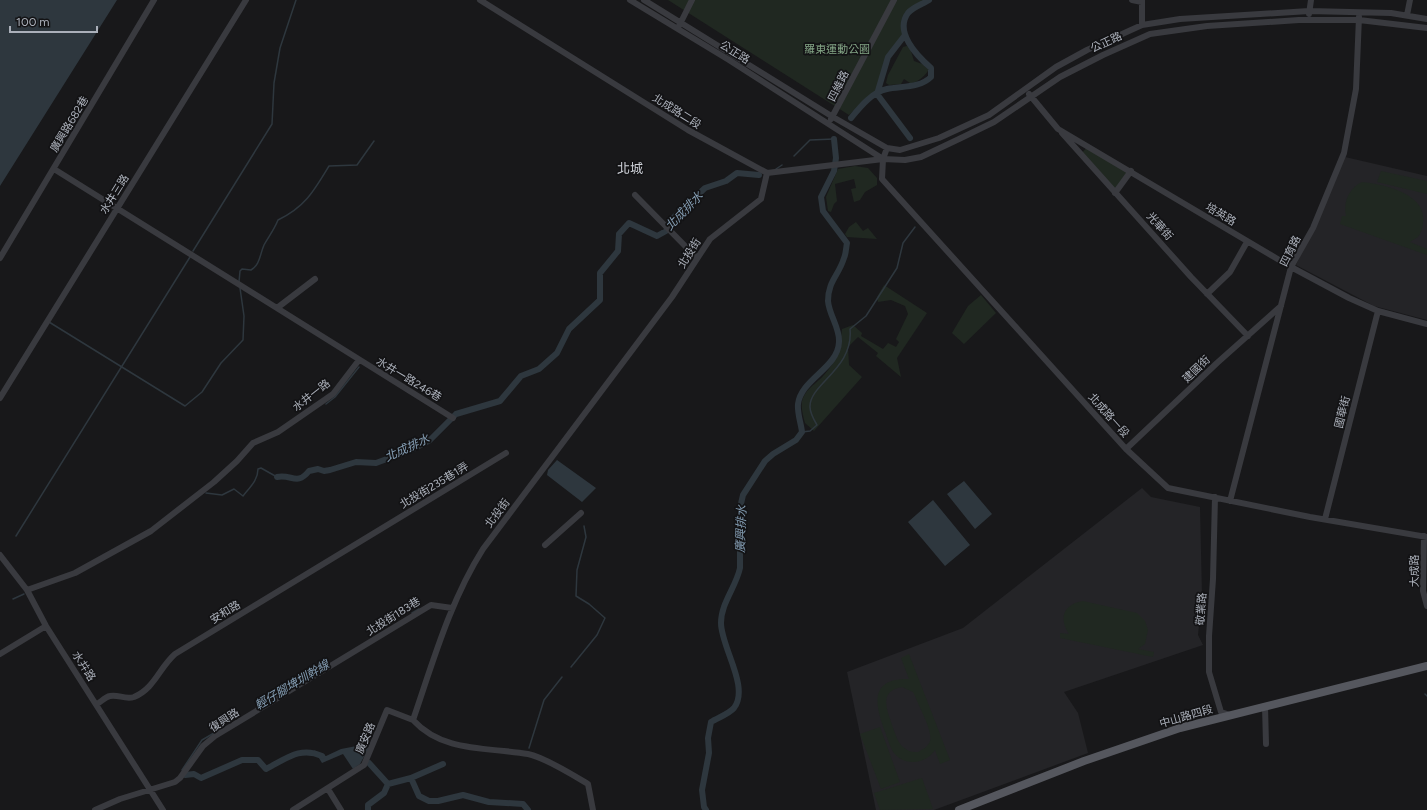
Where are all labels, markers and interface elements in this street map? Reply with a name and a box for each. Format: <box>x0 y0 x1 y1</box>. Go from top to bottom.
scale bar <box>10 8 97 34</box>
text: 100 m <box>16 15 50 29</box>
street label: 公正路 <box>1089 30 1124 55</box>
street label: 公正路 <box>717 38 752 67</box>
park label: 羅東運動公園 <box>804 43 870 56</box>
street label: 四維路 <box>825 69 852 104</box>
street label: 北成路二段 <box>650 91 704 132</box>
street label: 廣興路682巷 <box>48 94 91 155</box>
district label: 北城 <box>617 161 643 176</box>
street label: 水井三路 <box>97 172 132 216</box>
water label: 北成排水 <box>662 188 706 233</box>
street label: 培英路 <box>1203 200 1238 228</box>
street label: 光華街 <box>1144 210 1175 243</box>
street label: 四育路 <box>1277 234 1304 269</box>
street label: 北投街 <box>675 236 704 271</box>
street label: 建國街 <box>1180 353 1213 385</box>
street label: 水井一路246巷 <box>374 355 444 404</box>
street label: 水井一路 <box>290 377 333 414</box>
street label: 北成路一段 <box>1085 391 1132 440</box>
street label: 國華街 <box>1332 395 1353 430</box>
water label: 北成排水 <box>382 431 433 464</box>
street label: 北投街235巷1弄 <box>397 460 471 511</box>
street label: 北投街 <box>482 496 513 530</box>
water label: 廣興排水 <box>733 504 749 553</box>
street label: 大成路 <box>1408 555 1421 588</box>
street label: 敬業路 <box>1194 592 1209 626</box>
street label: 北投街183巷 <box>364 595 423 638</box>
street label: 安和路 <box>208 598 243 626</box>
street label: 水井路 <box>69 649 98 684</box>
water label: 輕仔腳埤圳幹線 <box>252 656 333 713</box>
street label: 中山路四段 <box>1158 703 1214 730</box>
street label: 復興路 <box>207 706 242 735</box>
street label: 廣安路 <box>353 720 378 756</box>

